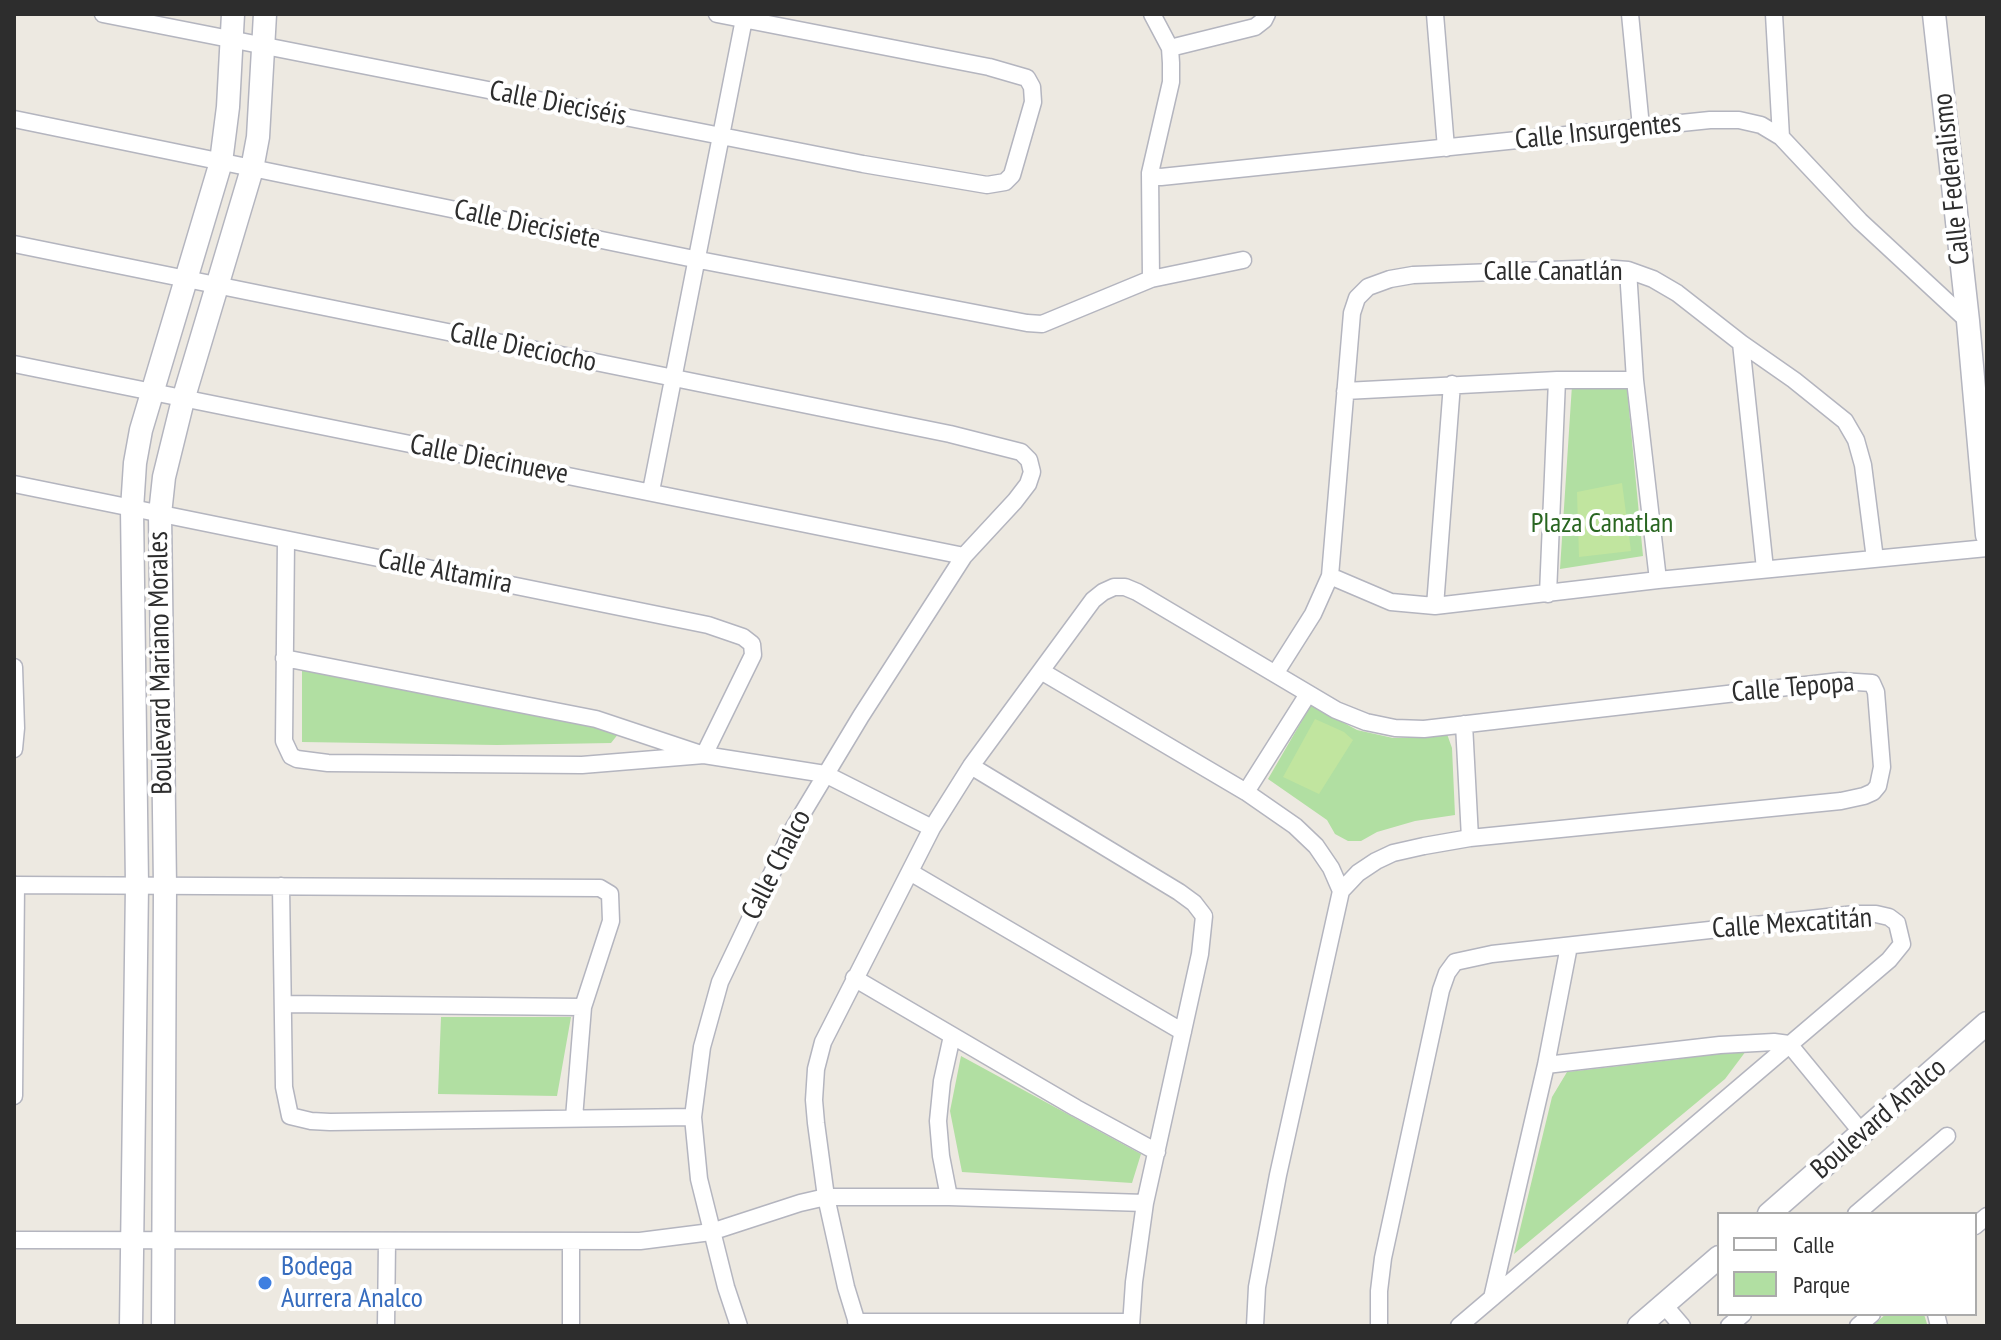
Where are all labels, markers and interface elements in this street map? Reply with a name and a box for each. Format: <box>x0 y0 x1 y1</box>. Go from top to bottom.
street label: Calle Dieciséis <box>487 74 629 134</box>
street label: Calle Federalismo <box>1926 92 1978 266</box>
street label: Calle Insurgentes <box>1513 107 1683 157</box>
street label: Calle Diecisiete <box>451 193 603 257</box>
street label: Calle Canatlán <box>1483 255 1623 289</box>
street label: Calle Dieciocho <box>447 316 599 380</box>
street label: Calle Diecinueve <box>407 428 571 492</box>
park label: Plaza Canatlan <box>1531 507 1673 541</box>
street label: Boulevard Mariano Morales <box>142 531 180 795</box>
street label: Calle Altamira <box>375 543 515 601</box>
street label: Calle Tepopa <box>1730 666 1856 710</box>
street label: Calle Chalco <box>735 805 819 925</box>
street label: Calle Mexcatitán <box>1711 902 1873 946</box>
street label: Boulevard Analco <box>1805 1051 1953 1187</box>
legend <box>1717 1212 1977 1316</box>
text: Calle <box>1793 1229 1834 1260</box>
place label: Bodega Aurrera Analco <box>281 1250 423 1316</box>
text: Parque <box>1793 1269 1850 1300</box>
marker: Bodega Aurrera Analco <box>256 1274 274 1292</box>

